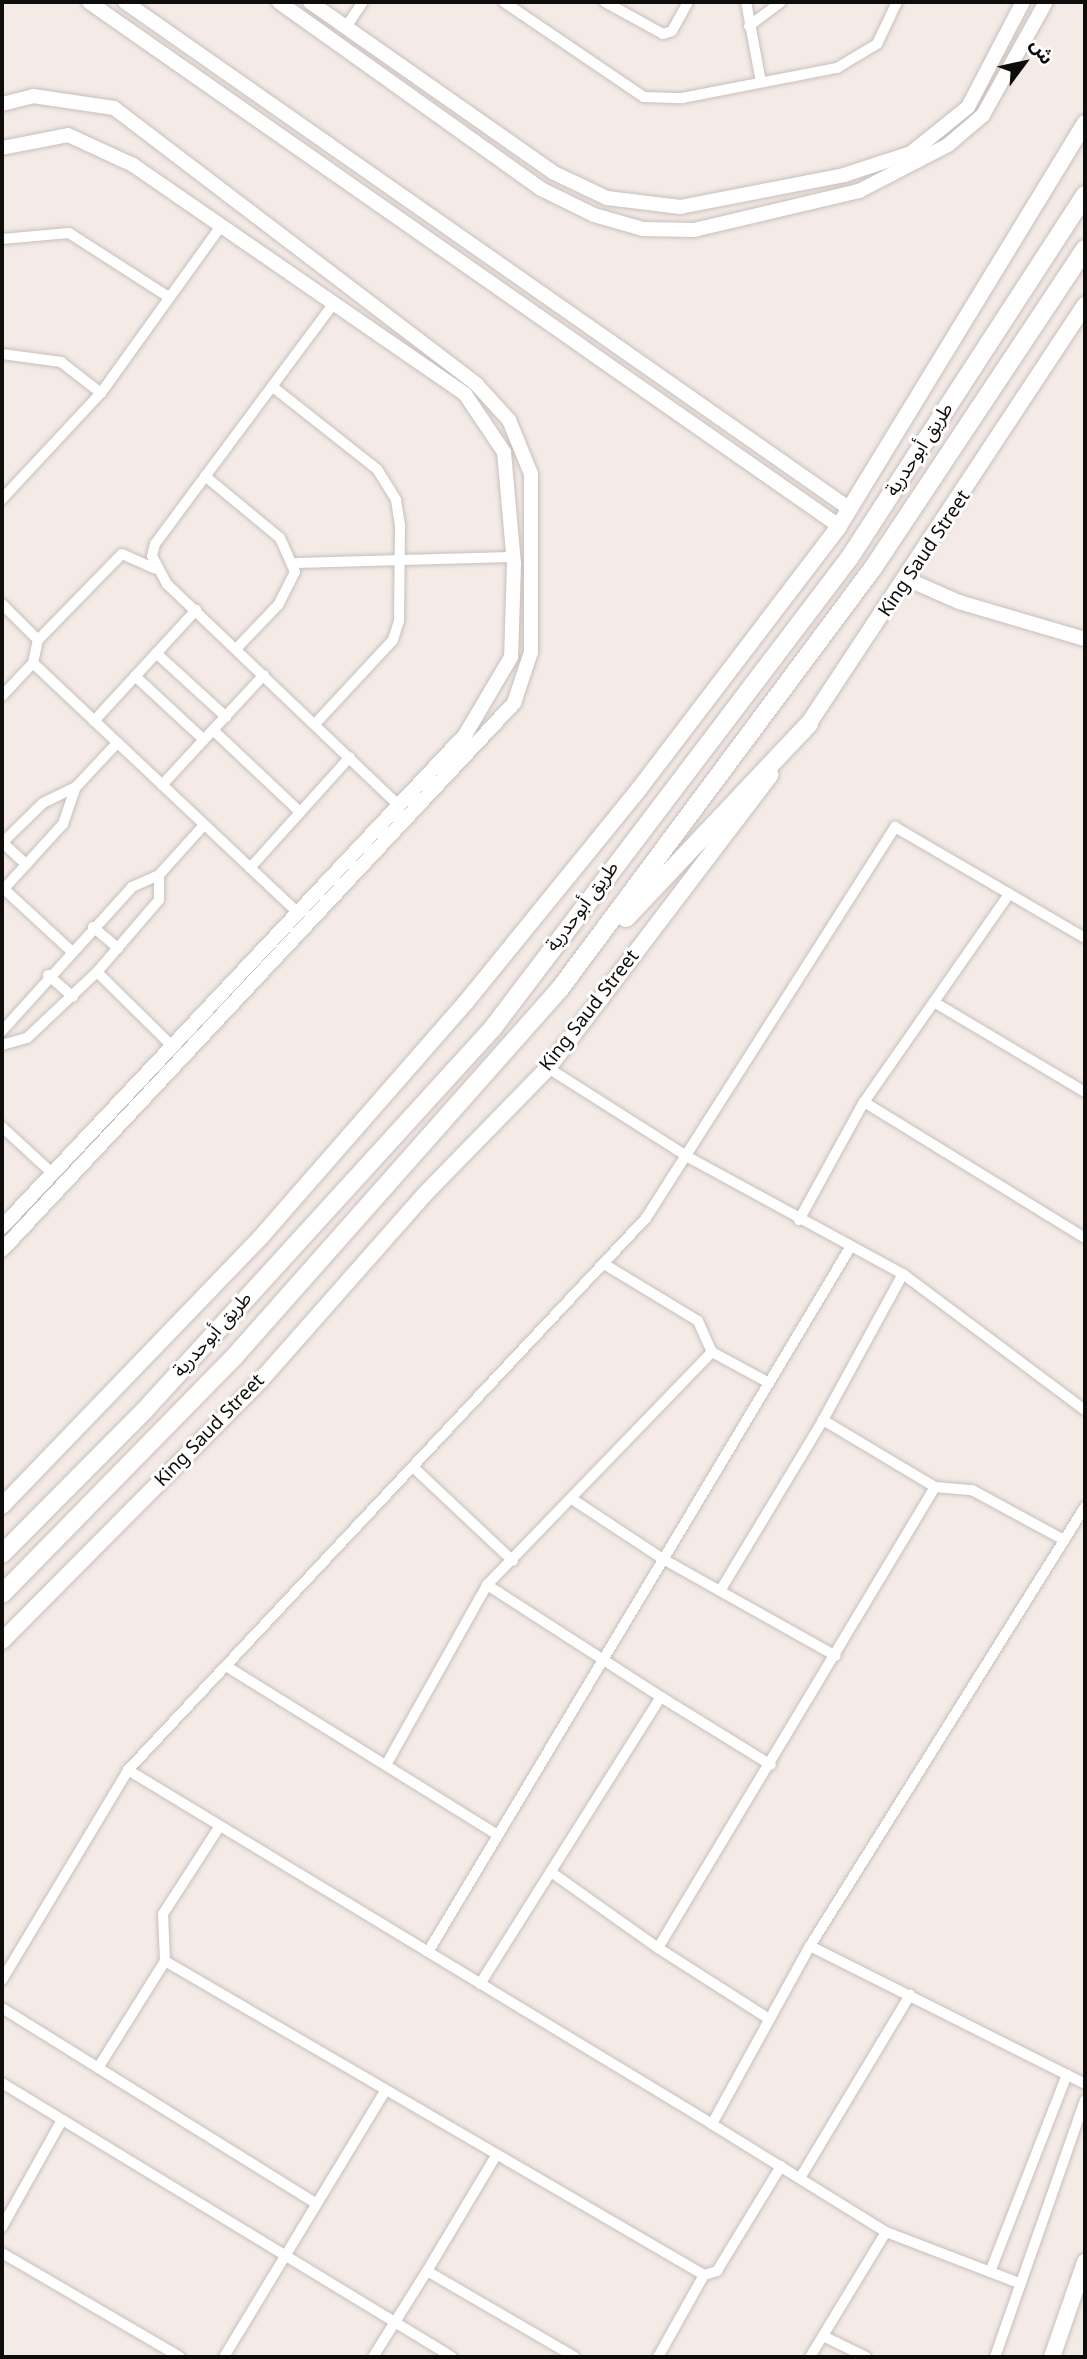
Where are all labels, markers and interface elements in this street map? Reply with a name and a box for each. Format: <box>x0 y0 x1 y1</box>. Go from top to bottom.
north arrow <box>989 28 1059 98</box>
text: ش <box>1018 30 1065 73</box>
street label: طريق أبوحدرية <box>881 399 959 501</box>
street label: King Saud Street <box>874 486 976 622</box>
street label: طريق أبوحدرية <box>542 857 624 957</box>
street label: King Saud Street <box>536 946 644 1076</box>
street label: طريق أبوحدرية <box>169 1288 257 1382</box>
street label: King Saud Street <box>151 1370 269 1492</box>

